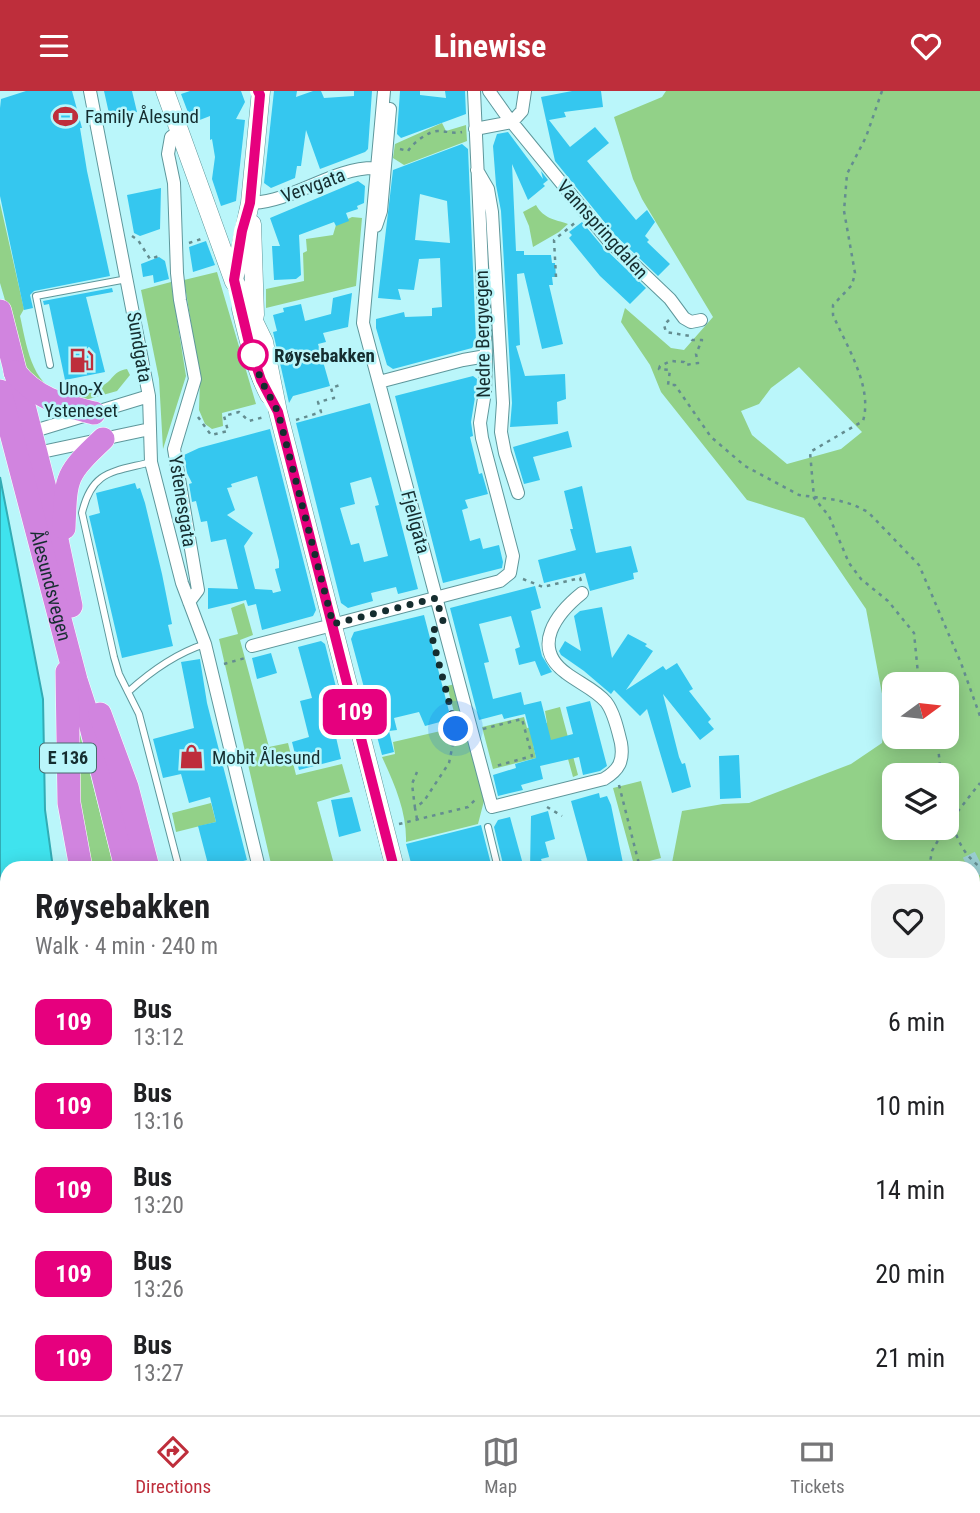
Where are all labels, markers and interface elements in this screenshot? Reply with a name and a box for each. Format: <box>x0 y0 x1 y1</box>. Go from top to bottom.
icon: menu <box>35 27 73 65</box>
text: Linewise <box>434 27 546 65</box>
icon: heart <box>907 27 945 65</box>
sports icon: Family Ålesund <box>51 102 79 130</box>
place label: Family Ålesund <box>85 105 199 128</box>
street label: Vervgata <box>278 163 348 208</box>
street label: Vannspringdalen <box>552 175 653 284</box>
street label: Nedre Bergvegen <box>470 270 495 398</box>
street label: Sundgata <box>122 310 157 384</box>
marker: Røysebakken <box>238 340 268 370</box>
place label: Røysebakken <box>274 344 375 367</box>
fuel station icon: Uno-X Ysteneset <box>67 346 95 374</box>
place label: Uno-X Ysteneset <box>44 377 118 422</box>
street label: Ystenesgata <box>164 454 201 549</box>
street label: Fjellgata <box>396 488 435 556</box>
street label: Ålesundsvegen <box>25 528 76 643</box>
north arrow <box>882 672 959 749</box>
map controls <box>882 672 959 840</box>
line badge: 109 <box>315 689 395 735</box>
text: 109 <box>337 698 373 726</box>
your location <box>438 711 473 746</box>
road number: E 136 <box>40 743 96 773</box>
shop icon: Mobit Ålesund <box>178 743 206 771</box>
place label: Mobit Ålesund <box>212 746 320 769</box>
button: layers <box>882 763 959 840</box>
button: heart <box>871 884 945 958</box>
text: Røysebakken <box>35 887 210 926</box>
text: Walk · 4 min · 240 m <box>35 933 218 960</box>
text: Bus <box>133 994 172 1024</box>
text: 6 min <box>888 1007 945 1037</box>
text: 109 <box>55 1008 92 1036</box>
text: 13:12 <box>133 1024 184 1051</box>
text: Bus <box>133 1078 172 1108</box>
text: 10 min <box>875 1091 945 1121</box>
text: 109 <box>55 1092 92 1120</box>
text: 13:16 <box>133 1108 184 1135</box>
text: Bus <box>133 1162 172 1192</box>
text: 14 min <box>875 1175 945 1205</box>
text: 109 <box>55 1176 92 1204</box>
text: 13:20 <box>133 1192 184 1219</box>
text: Bus <box>133 1246 172 1276</box>
text: 20 min <box>875 1259 945 1289</box>
text: 109 <box>55 1260 92 1288</box>
text: 13:26 <box>133 1276 184 1303</box>
text: Bus <box>133 1330 172 1360</box>
text: 21 min <box>875 1343 945 1373</box>
text: 109 <box>55 1344 92 1372</box>
text: 13:27 <box>133 1360 184 1387</box>
tab: Directions <box>135 1433 211 1498</box>
tab: Map <box>482 1433 520 1498</box>
tab: Tickets <box>790 1433 845 1498</box>

